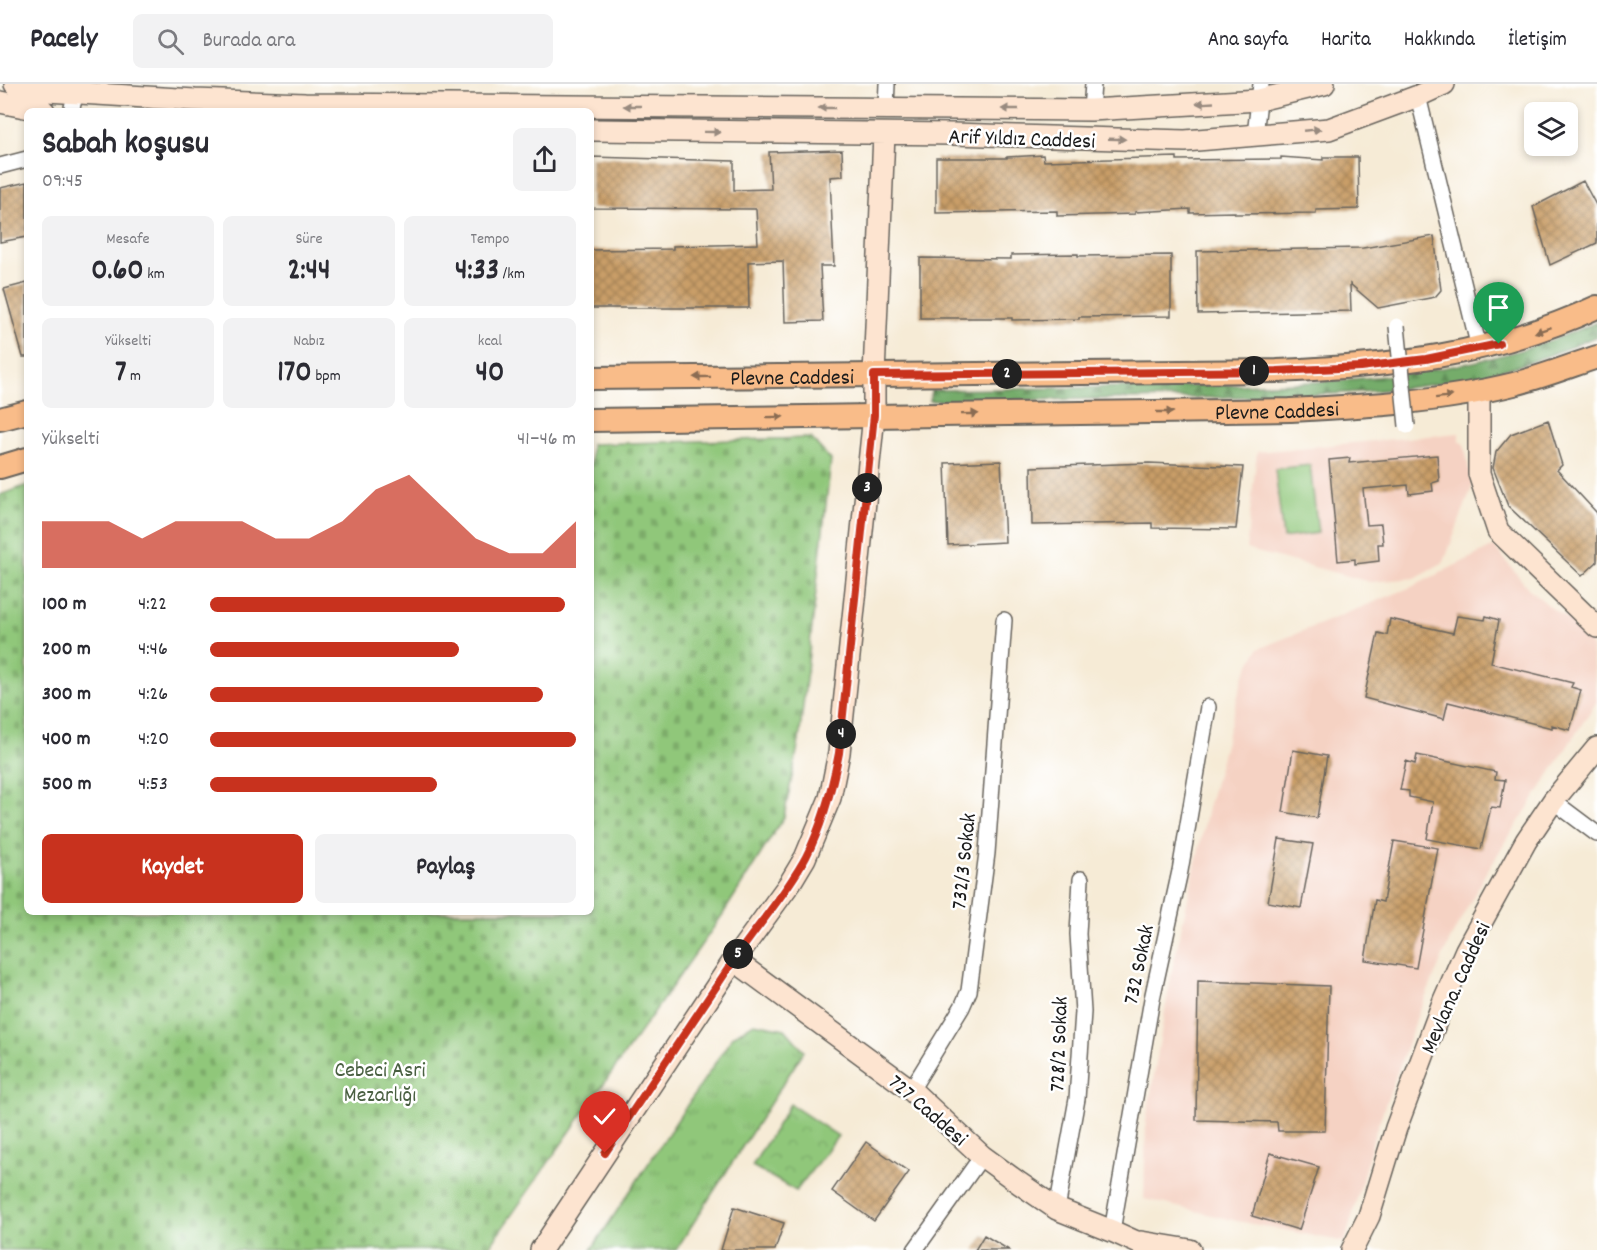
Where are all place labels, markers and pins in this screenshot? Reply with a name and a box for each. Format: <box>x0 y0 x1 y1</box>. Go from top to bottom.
pin <box>1473 282 1524 344</box>
pin: 1 <box>1239 356 1269 386</box>
pin: 2 <box>992 359 1022 389</box>
pin: 3 <box>852 473 882 503</box>
pin: 4 <box>826 719 856 749</box>
pin: 5 <box>723 939 753 969</box>
pin <box>579 1091 630 1153</box>

